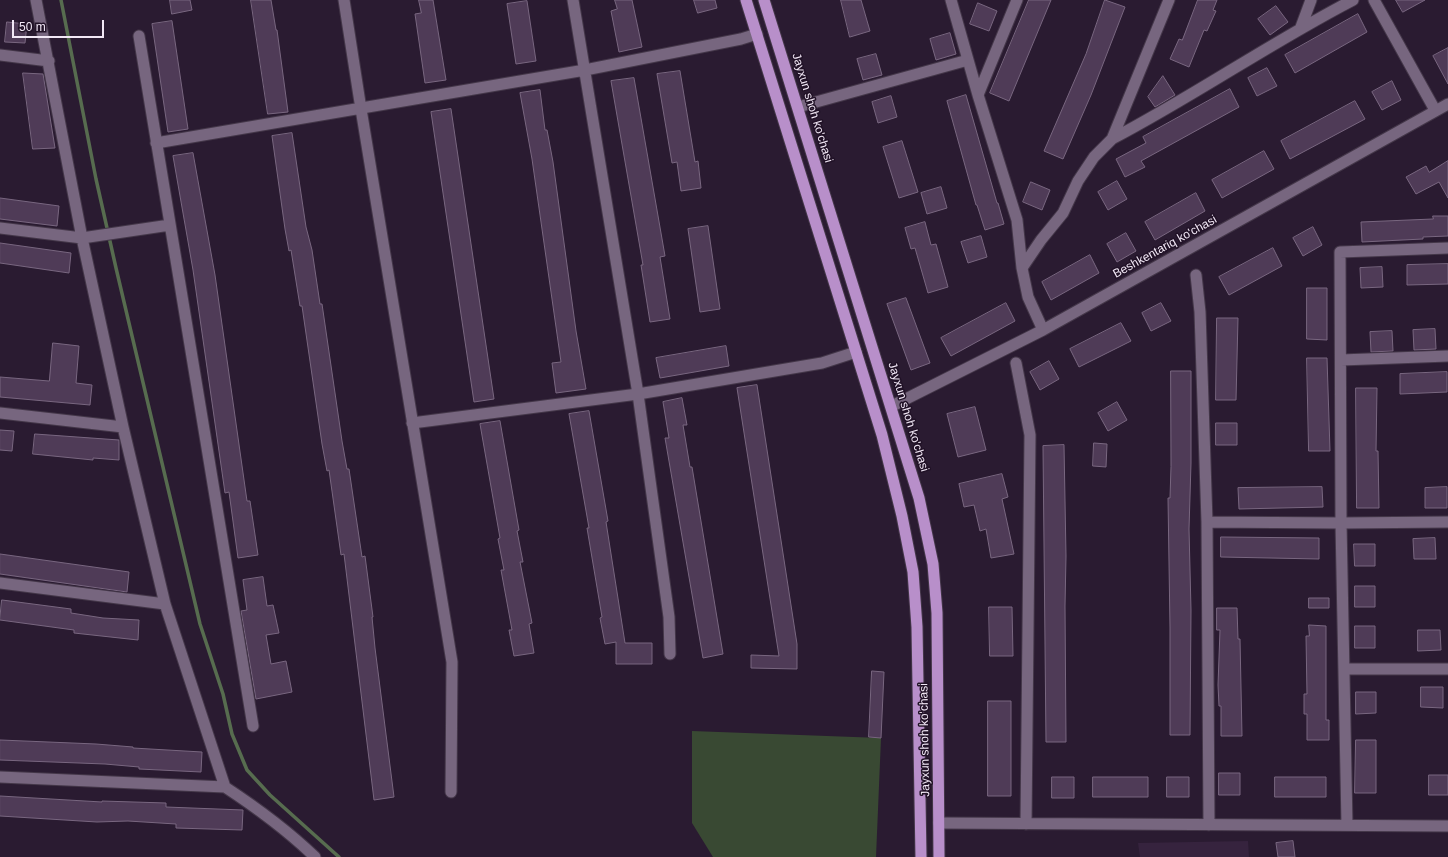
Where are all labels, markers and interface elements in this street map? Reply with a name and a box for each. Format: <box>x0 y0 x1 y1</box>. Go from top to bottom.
scale bar <box>14 12 106 38</box>
text: 50 m <box>19 20 46 34</box>
street label: Jayxun shoh ko'chasi <box>788 52 836 164</box>
street label: Beshkentariq ko'chasi <box>1111 212 1219 282</box>
street label: Jayxun shoh ko'chasi <box>884 361 932 473</box>
street label: Jayxun shoh ko'chasi <box>917 683 933 797</box>

